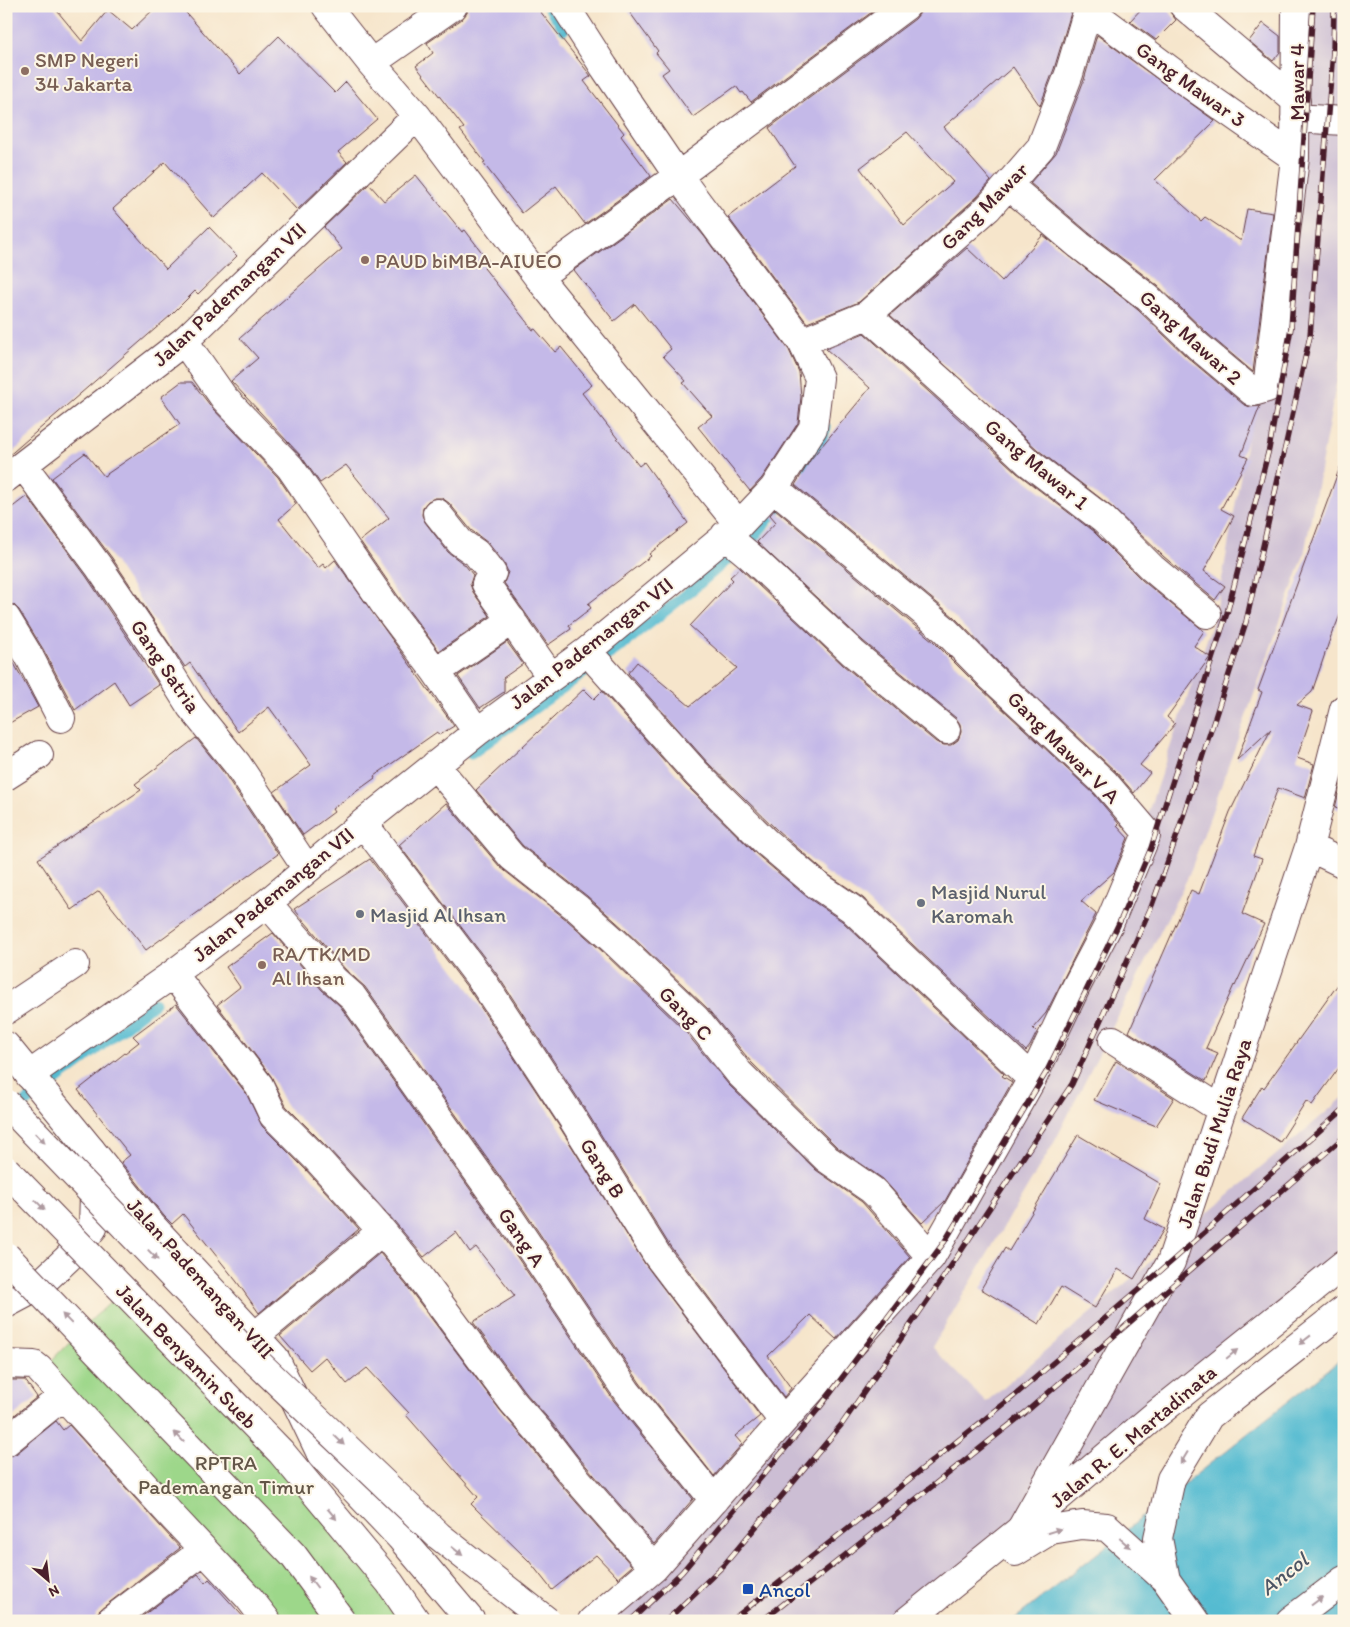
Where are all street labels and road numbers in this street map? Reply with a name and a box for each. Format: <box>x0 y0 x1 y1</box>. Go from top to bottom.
street label: Gang Mawar 3 <box>1131 36 1251 132</box>
street label: Mawar 4 <box>1284 43 1309 121</box>
street label: Gang Mawar <box>935 157 1033 255</box>
street label: Jalan Pademangan VII <box>147 217 311 371</box>
street label: Gang Mawar 2 <box>1135 284 1247 390</box>
street label: Gang Mawar 1 <box>980 413 1094 515</box>
street label: Jalan Pademangan VII <box>504 571 678 715</box>
street label: Gang Satria <box>126 615 206 718</box>
street label: Gang Mawar V A <box>1003 686 1126 809</box>
street label: Jalan Pademangan VII <box>187 821 359 967</box>
street label: Gang C <box>654 981 718 1045</box>
street label: Jalan Budi Mulia Raya <box>1172 1035 1257 1231</box>
street label: Gang B <box>575 1133 631 1203</box>
street label: Jalan Pademangan VIII <box>122 1192 280 1364</box>
street label: Gang A <box>493 1203 551 1272</box>
street label: Jalan Benyamin Sueb <box>111 1278 263 1434</box>
street label: Jalan R. E. Martadinata <box>1045 1359 1221 1513</box>

